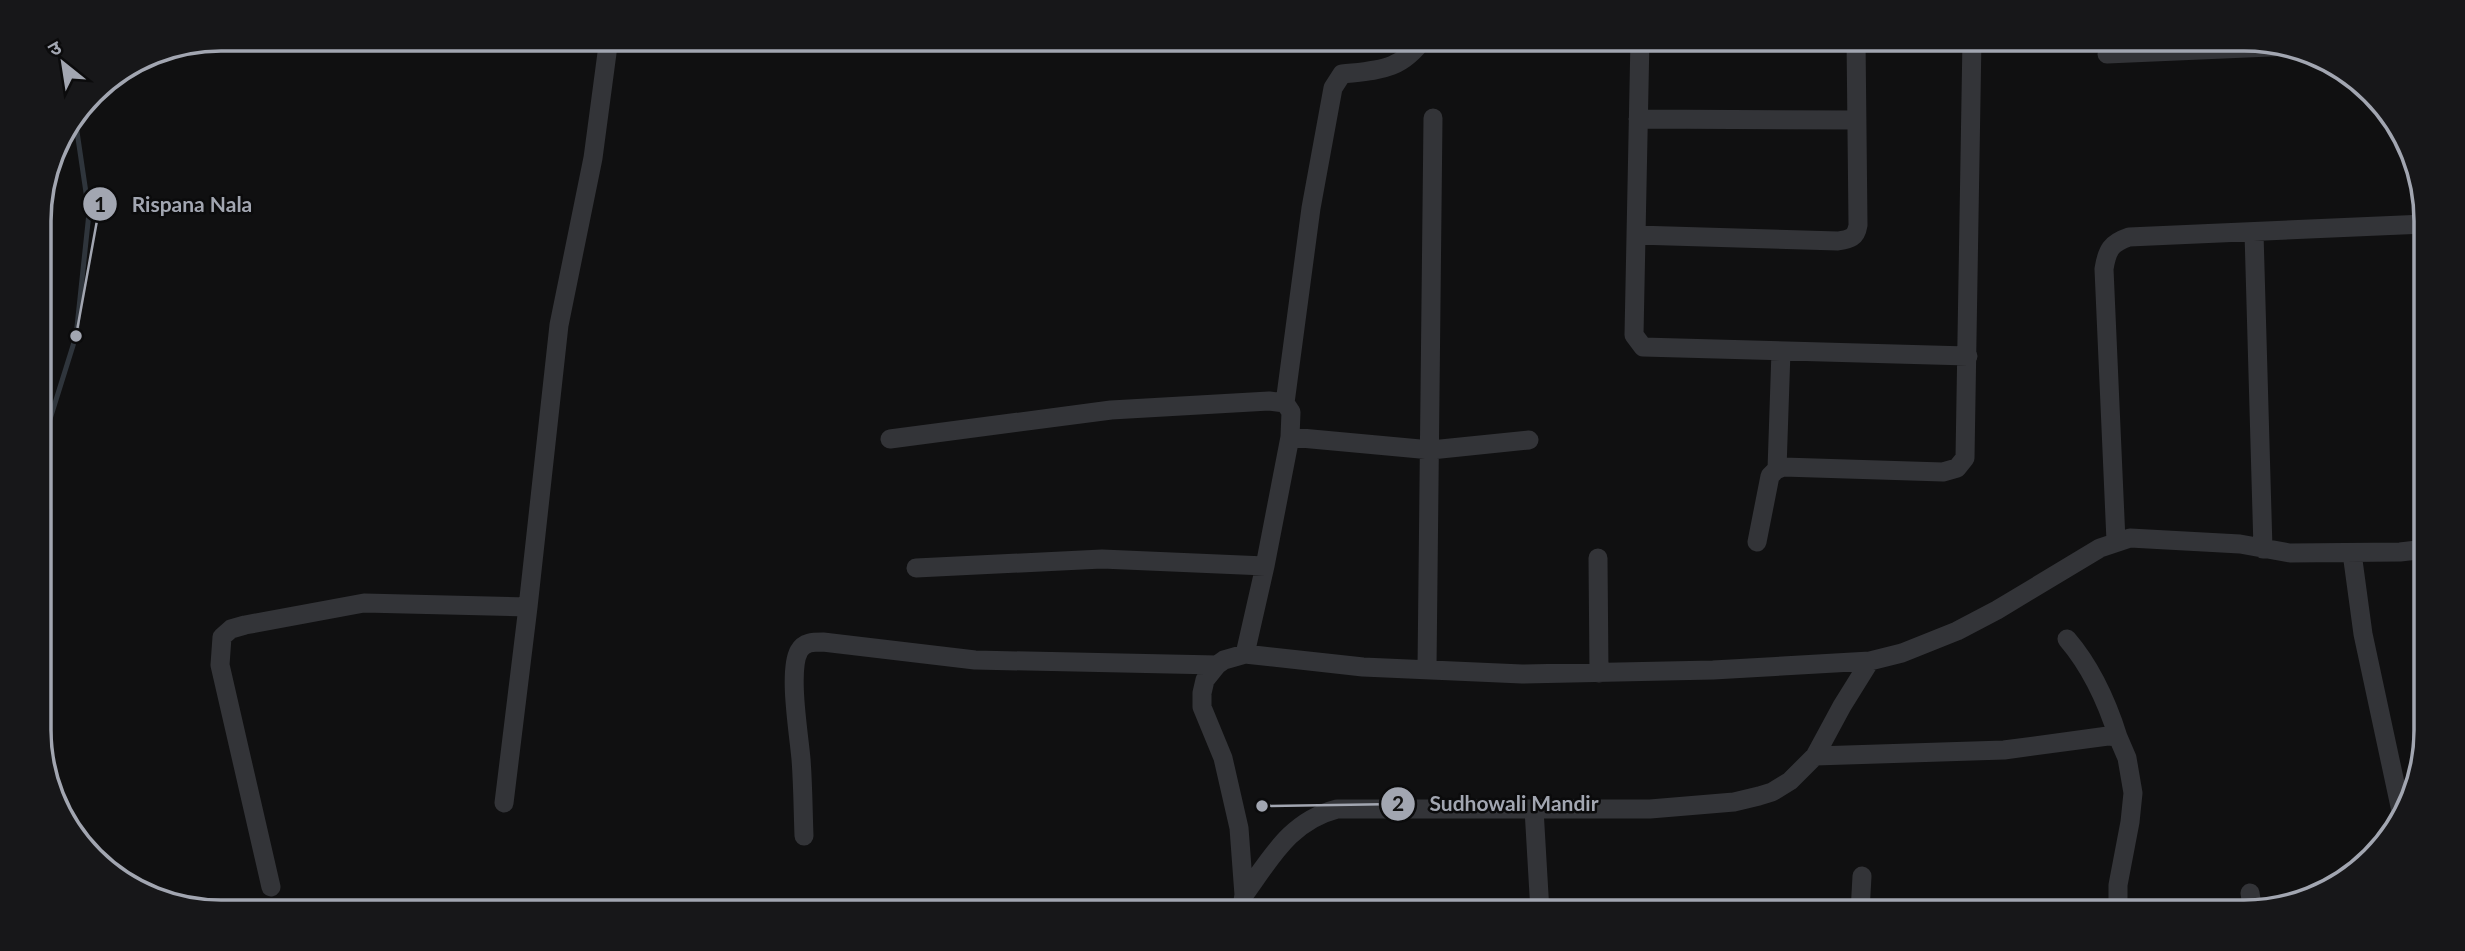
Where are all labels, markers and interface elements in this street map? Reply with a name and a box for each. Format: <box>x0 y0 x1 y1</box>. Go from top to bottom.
north arrow <box>28 28 98 98</box>
text: उ <box>44 35 66 61</box>
callout: Rispana Nala <box>82 183 266 225</box>
text: 1 <box>94 191 106 216</box>
text: Rispana Nala <box>132 191 252 216</box>
callout: Sudhowali Mandir <box>1380 783 1612 825</box>
text: 2 <box>1392 790 1404 815</box>
text: Sudhowali Mandir <box>1429 790 1599 815</box>

